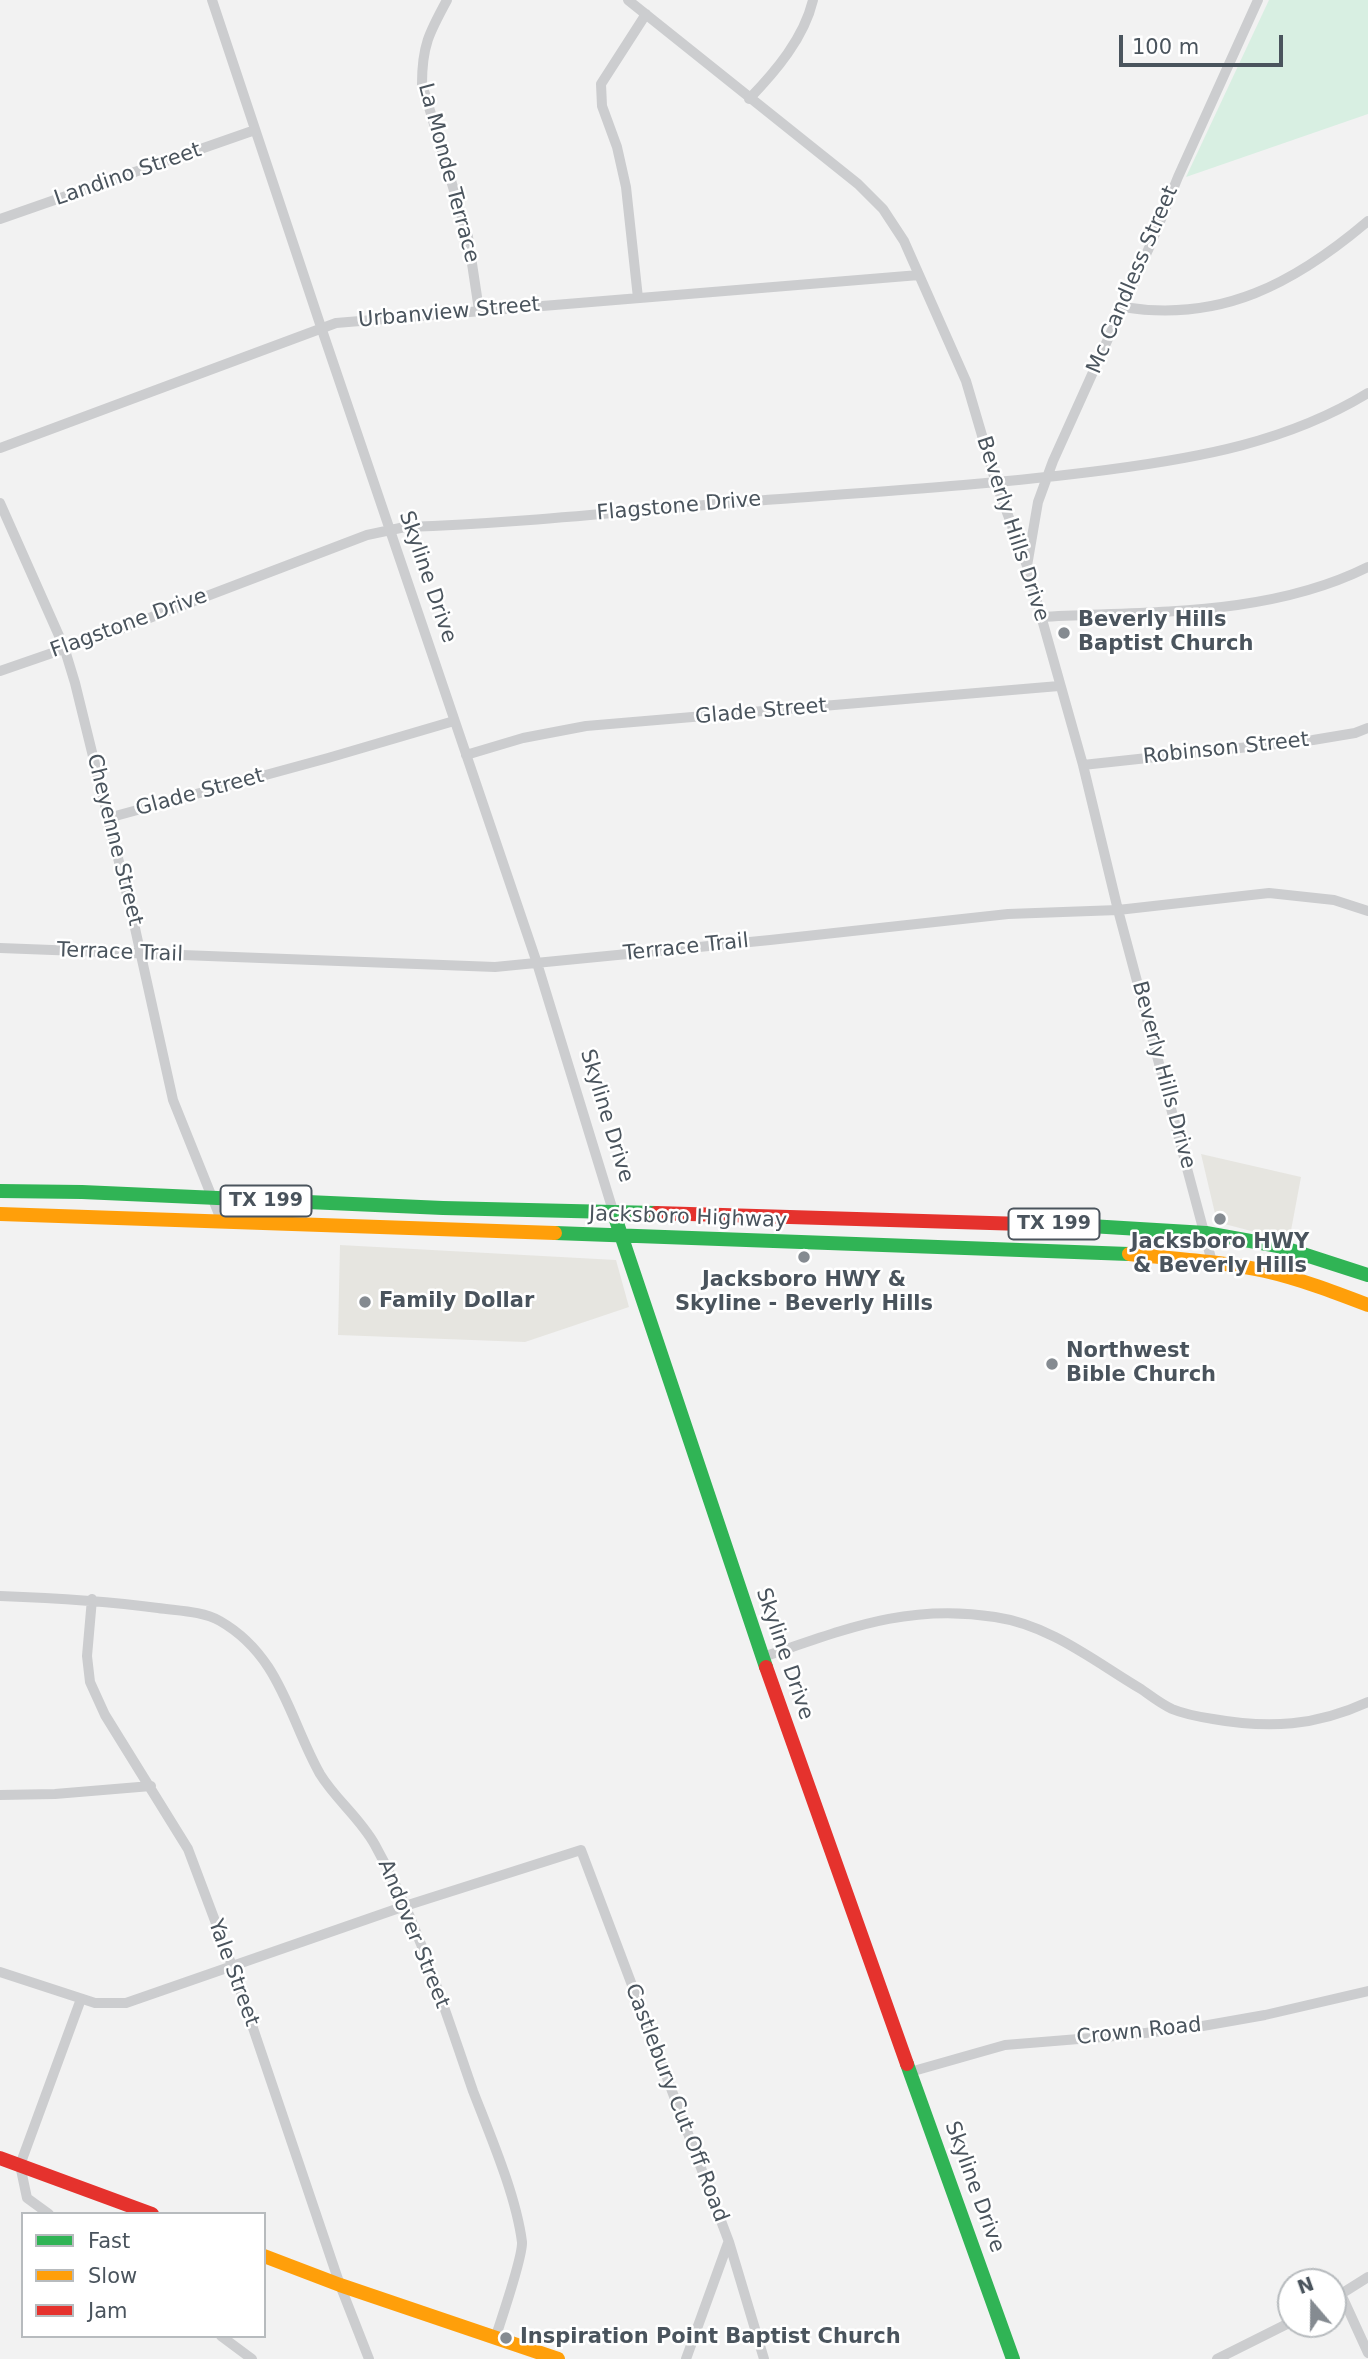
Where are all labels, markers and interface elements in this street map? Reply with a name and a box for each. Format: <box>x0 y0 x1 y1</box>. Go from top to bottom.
scale bar <box>1123 21 1288 65</box>
text: 100 m <box>1132 35 1199 59</box>
street label: La Monde Terrace <box>412 80 484 266</box>
street label: Landino Street <box>51 138 205 212</box>
street label: Mc Candless Street <box>1082 182 1184 378</box>
street label: Urbanview Street <box>357 293 541 333</box>
street label: Beverly Hills Drive <box>970 433 1054 625</box>
street label: Flagstone Drive <box>596 487 762 527</box>
street label: Skyline Drive <box>393 508 461 646</box>
street label: Flagstone Drive <box>47 584 211 664</box>
place label: Beverly Hills Baptist Church <box>1078 608 1253 658</box>
marker: Beverly Hills Baptist Church <box>1056 625 1072 641</box>
street label: Glade Street <box>694 694 828 730</box>
street label: Robinson Street <box>1142 728 1310 770</box>
street label: Cheyenne Street <box>80 751 148 929</box>
street label: Glade Street <box>133 764 267 822</box>
street label: Terrace Trail <box>622 929 750 967</box>
street label: Terrace Trail <box>57 938 183 968</box>
street label: Beverly Hills Drive <box>1126 978 1200 1172</box>
street label: Skyline Drive <box>574 1046 638 1186</box>
road number: TX 199 <box>220 1186 312 1217</box>
street label: Jacksboro Highway <box>588 1202 788 1234</box>
road number: TX 199 <box>1009 1208 1100 1240</box>
marker: Jacksboro HWY & Beverly Hills <box>1212 1211 1228 1227</box>
place label: Jacksboro HWY & Beverly Hills <box>1131 1230 1309 1280</box>
marker: Jacksboro HWY & Skyline - Beverly Hills <box>796 1249 812 1265</box>
place label: Jacksboro HWY & Skyline - Beverly Hills <box>675 1268 933 1318</box>
place label: Family Dollar <box>379 1289 534 1315</box>
marker: Family Dollar <box>357 1294 373 1310</box>
place label: Northwest Bible Church <box>1066 1339 1216 1389</box>
marker: Northwest Bible Church <box>1044 1356 1060 1372</box>
street label: Skyline Drive <box>750 1585 818 1723</box>
street label: Andover Street <box>372 1856 454 2012</box>
street label: Yale Street <box>202 1916 264 2030</box>
street label: Castlebury Cut Off Road <box>619 1980 733 2226</box>
street label: Crown Road <box>1075 2013 1203 2051</box>
street label: Skyline Drive <box>939 2118 1009 2256</box>
legend <box>21 2212 266 2338</box>
text: Fast <box>88 2229 130 2253</box>
text: Slow <box>88 2264 137 2288</box>
north arrow <box>1277 2268 1347 2338</box>
text: N <box>1294 2272 1317 2298</box>
text: Jam <box>88 2299 128 2323</box>
place label: Inspiration Point Baptist Church <box>520 2325 901 2351</box>
marker: Inspiration Point Baptist Church <box>498 2330 514 2346</box>

